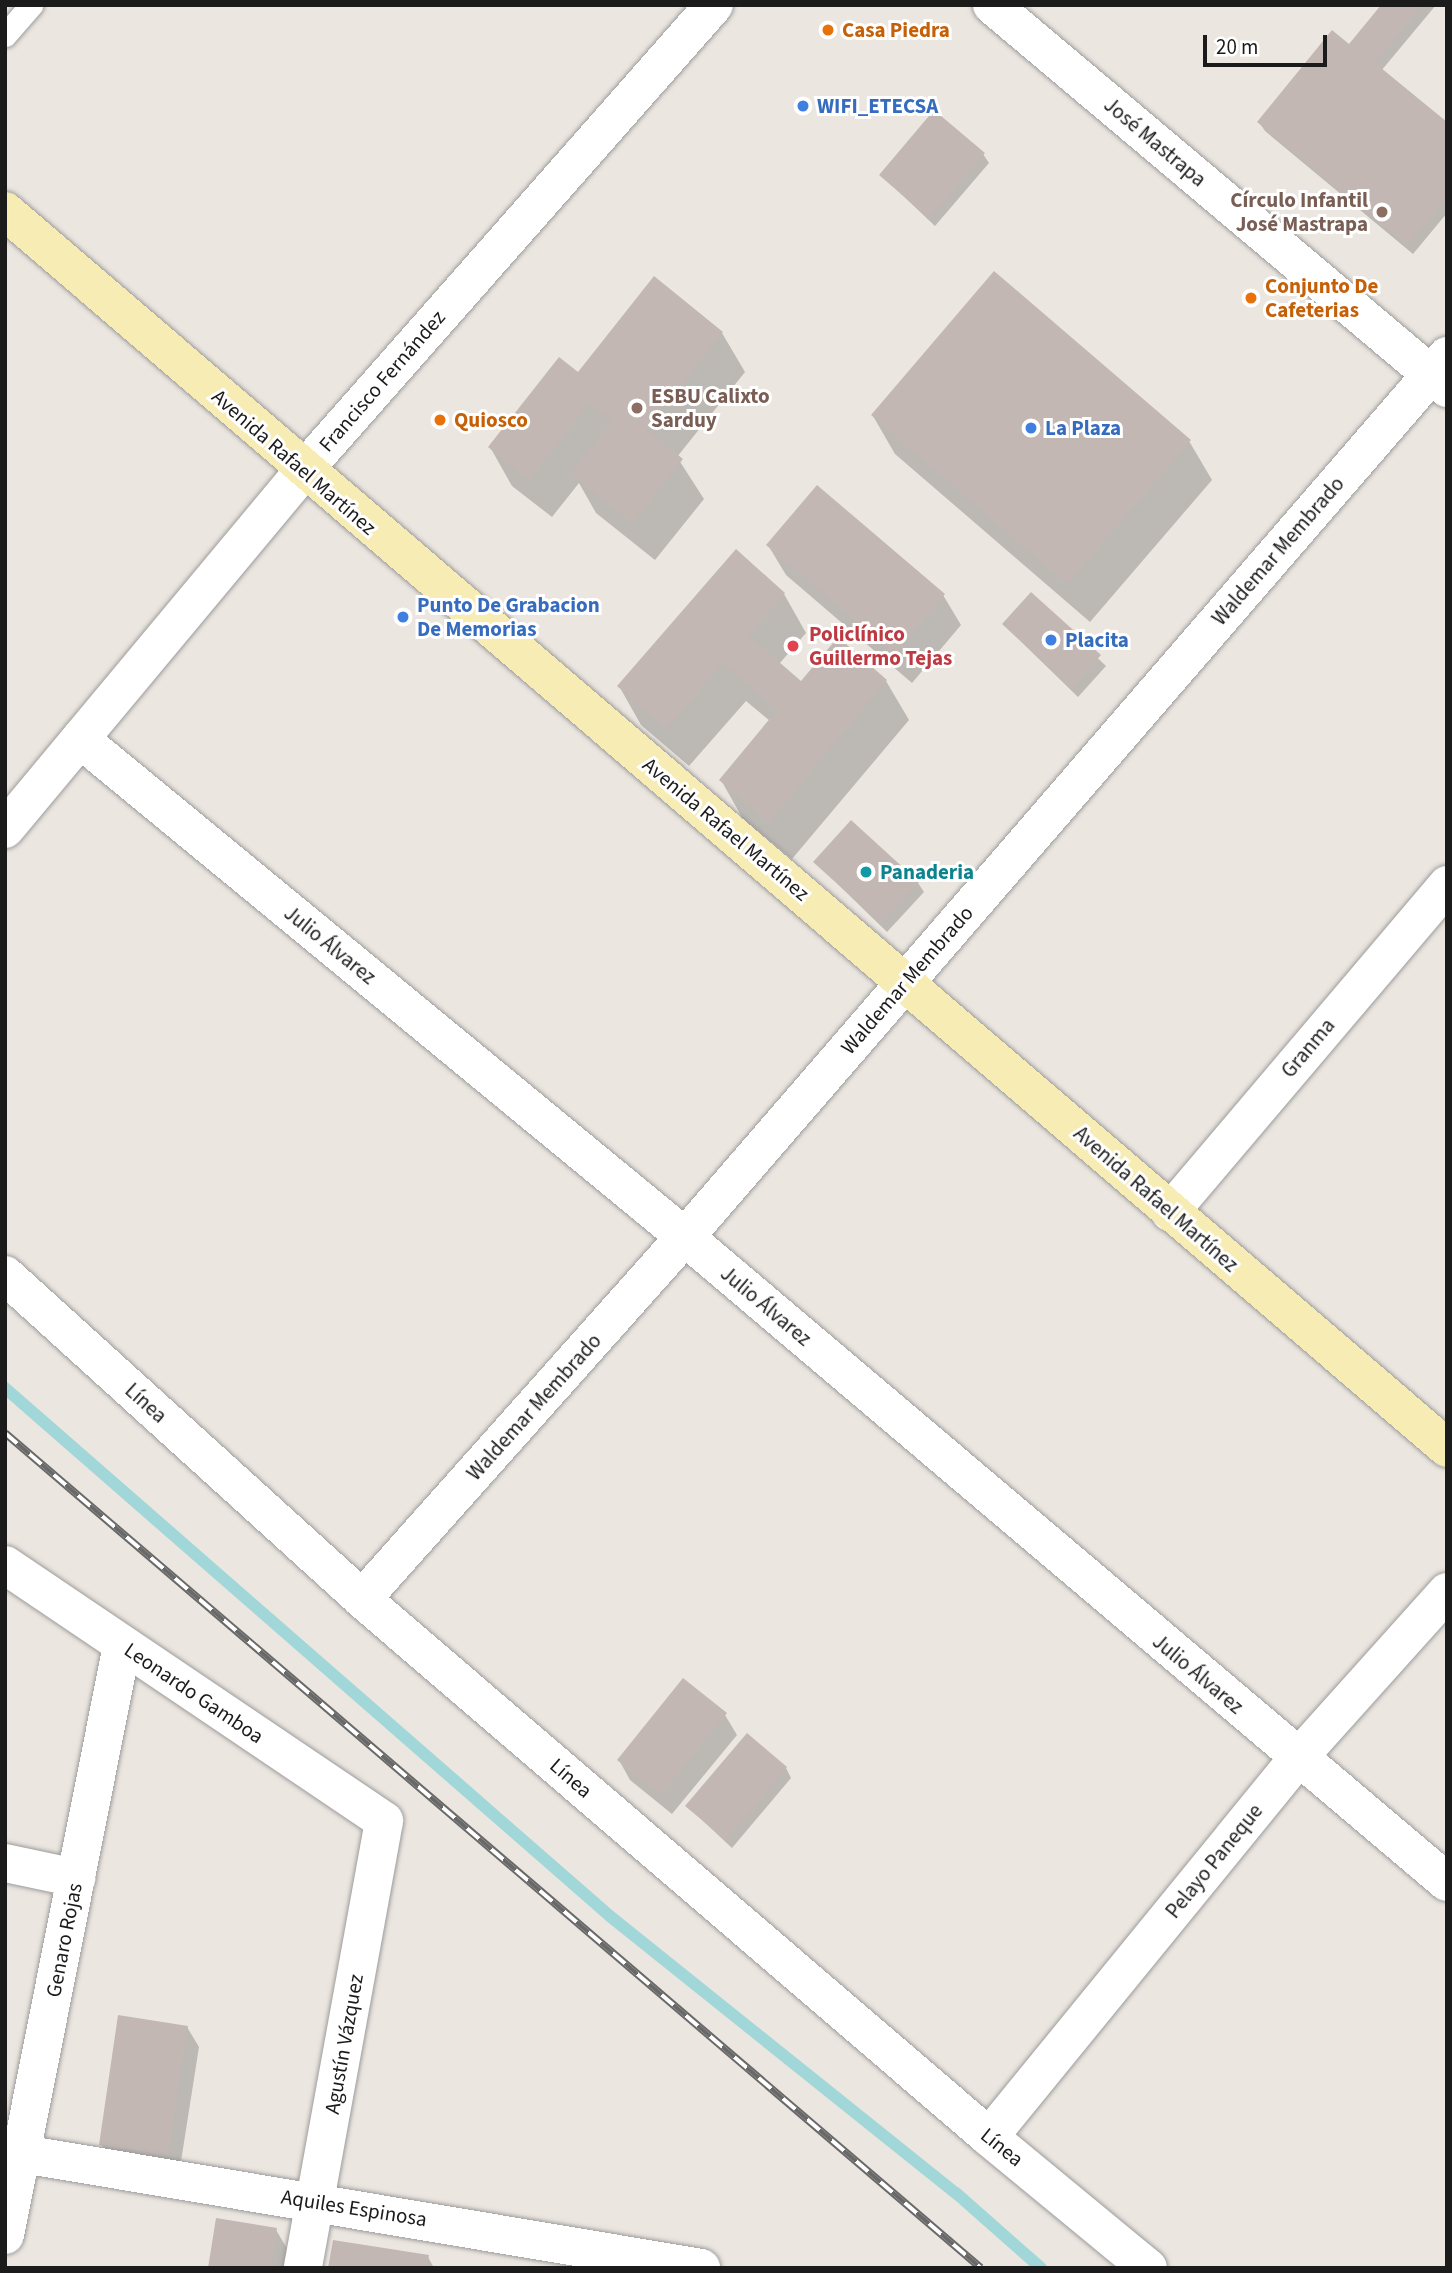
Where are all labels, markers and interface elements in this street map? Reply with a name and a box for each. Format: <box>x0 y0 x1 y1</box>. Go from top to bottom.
place label: Casa Piedra <box>842 17 950 43</box>
scale bar <box>1207 21 1331 65</box>
marker: Casa Piedra <box>820 22 836 38</box>
text: 20 m <box>1216 32 1258 62</box>
street label: José Mastrapa <box>1099 92 1211 192</box>
place label: WIFI_ETECSA <box>817 93 938 119</box>
marker: WIFI_ETECSA <box>795 98 811 114</box>
place label: Círculo Infantil José Mastrapa <box>1230 187 1368 237</box>
marker: Círculo Infantil José Mastrapa <box>1374 204 1390 220</box>
place label: Conjunto De Cafeterias <box>1265 273 1378 323</box>
marker: Conjunto De Cafeterias <box>1243 290 1259 306</box>
street label: Francisco Fernández <box>314 305 450 457</box>
place label: ESBU Calixto Sarduy <box>651 383 770 433</box>
street label: Avenida Rafael Martínez <box>207 384 381 540</box>
marker: ESBU Calixto Sarduy <box>629 400 645 416</box>
place label: Quiosco <box>454 407 528 433</box>
marker: Quiosco <box>432 412 448 428</box>
place label: La Plaza <box>1045 415 1121 441</box>
marker: La Plaza <box>1023 420 1039 436</box>
street label: Waldemar Membrado <box>1207 472 1349 630</box>
place label: Punto De Grabacion De Memorias <box>417 592 600 642</box>
marker: Punto De Grabacion De Memorias <box>395 609 411 625</box>
place label: Policlínico Guillermo Tejas <box>809 621 952 671</box>
place label: Placita <box>1065 627 1129 653</box>
marker: Placita <box>1043 632 1059 648</box>
marker: Policlínico Guillermo Tejas <box>783 636 803 656</box>
street label: Avenida Rafael Martínez <box>638 752 814 906</box>
place label: Panaderia <box>880 859 974 885</box>
marker: Panaderia <box>858 864 874 880</box>
street label: Julio Álvarez <box>279 900 381 990</box>
street label: Waldemar Membrado <box>836 901 978 1059</box>
street label: Granma <box>1276 1013 1340 1083</box>
street label: Avenida Rafael Martínez <box>1069 1121 1243 1277</box>
street label: Julio Álvarez <box>715 1261 817 1351</box>
street label: Waldemar Membrado <box>461 1328 607 1486</box>
street label: Línea <box>120 1378 172 1428</box>
street label: Julio Álvarez <box>1147 1629 1249 1719</box>
street label: Leonardo Gamboa <box>120 1637 268 1749</box>
street label: Línea <box>545 1753 597 1803</box>
street label: Pelayo Paneque <box>1160 1799 1268 1923</box>
street label: Genaro Rojas <box>41 1881 87 1999</box>
street label: Agustín Vázquez <box>319 1972 369 2116</box>
street label: Línea <box>976 2122 1028 2172</box>
street label: Aquiles Espinosa <box>279 2184 429 2232</box>

